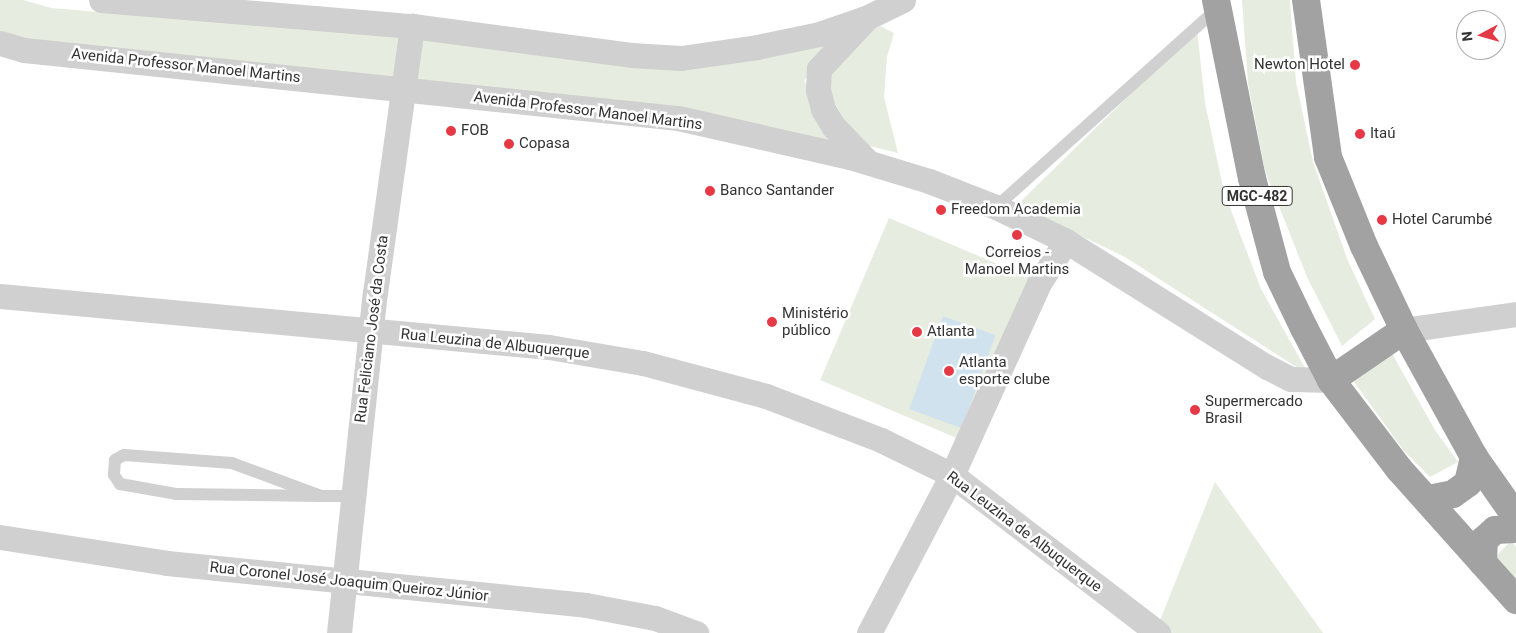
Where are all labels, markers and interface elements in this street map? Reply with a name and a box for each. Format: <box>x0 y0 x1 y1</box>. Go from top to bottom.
north arrow <box>1456 10 1506 60</box>
text: N <box>1459 31 1476 42</box>
street label: Avenida Professor Manoel Martins <box>71 45 301 87</box>
place label: Newton Hotel <box>1254 56 1345 74</box>
marker: Newton Hotel <box>1349 59 1361 71</box>
street label: Avenida Professor Manoel Martins <box>473 88 703 134</box>
place label: FOB <box>461 122 489 140</box>
marker: FOB <box>445 125 457 137</box>
place label: Itaú <box>1370 125 1395 143</box>
marker: Itaú <box>1354 128 1366 140</box>
place label: Copasa <box>519 135 570 153</box>
marker: Copasa <box>503 138 515 150</box>
place label: Banco Santander <box>720 182 834 200</box>
marker: Banco Santander <box>704 185 716 197</box>
road number: MGC-482 <box>1221 185 1293 208</box>
place label: Freedom Academia <box>951 201 1081 219</box>
marker: Freedom Academia <box>935 204 947 216</box>
place label: Hotel Carumbé <box>1392 211 1492 229</box>
marker: Hotel Carumbé <box>1376 214 1388 226</box>
marker: Correios - Manoel Martins <box>1011 229 1023 241</box>
street label: Rua Feliciano José da Costa <box>352 234 392 424</box>
place label: Correios - Manoel Martins <box>965 243 1069 278</box>
place label: Ministério público <box>782 304 849 339</box>
marker: Ministério público <box>766 316 778 328</box>
place label: Atlanta <box>927 323 975 341</box>
street label: Rua Leuzina de Albuquerque <box>400 325 590 363</box>
marker: Atlanta <box>911 326 923 338</box>
place label: Atlanta esporte clube <box>959 353 1050 388</box>
marker: Atlanta esporte clube <box>943 365 955 377</box>
place label: Supermercado Brasil <box>1205 392 1303 427</box>
marker: Supermercado Brasil <box>1189 404 1201 416</box>
street label: Rua Leuzina de Albuquerque <box>943 468 1105 596</box>
street label: Rua Coronel José Joaquim Queiroz Júnior <box>209 558 489 606</box>

